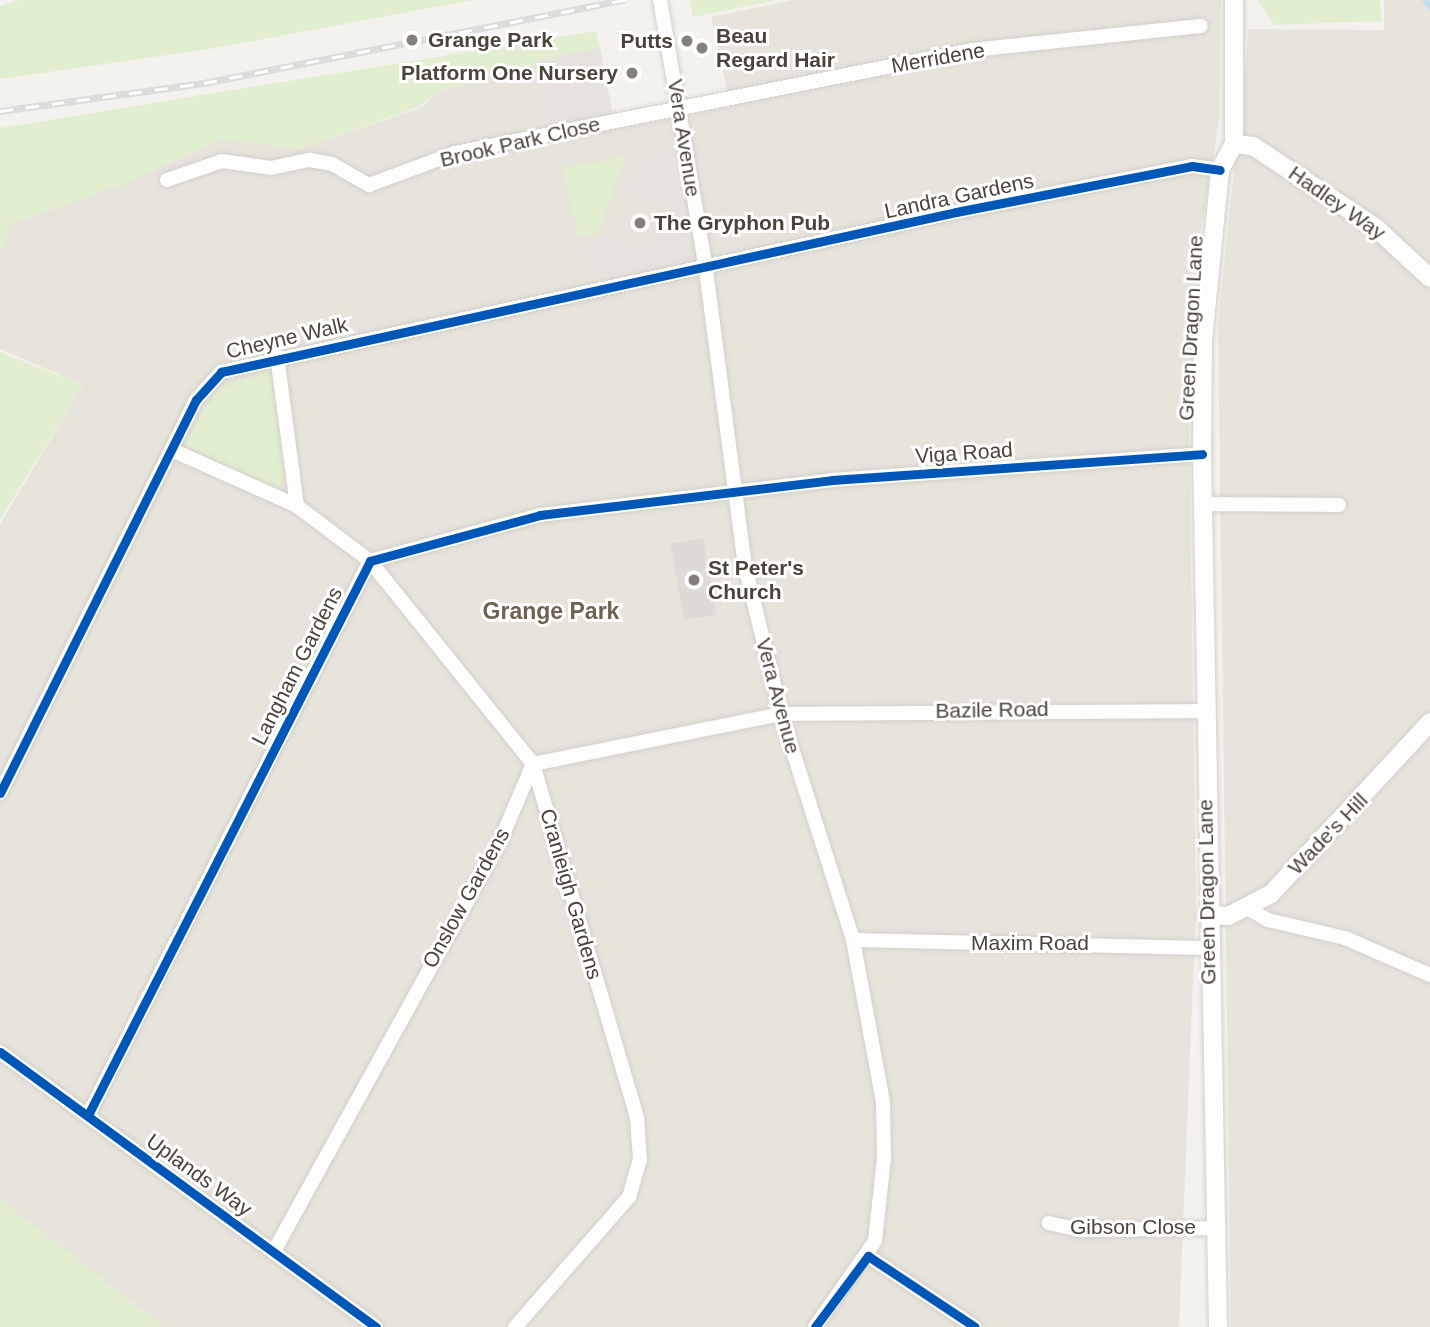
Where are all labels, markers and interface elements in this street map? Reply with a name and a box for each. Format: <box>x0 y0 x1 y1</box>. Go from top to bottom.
place label: Beau Regard Hair <box>716 23 835 73</box>
place label: Grange Park <box>428 27 553 53</box>
place label: Putts <box>620 28 673 54</box>
marker: Grange Park <box>402 30 422 50</box>
marker: Putts <box>679 33 695 49</box>
street label: Merridene <box>889 37 987 79</box>
marker: Beau Regard Hair <box>694 40 710 56</box>
place label: Platform One Nursery <box>401 60 618 86</box>
marker: Platform One Nursery <box>624 65 640 81</box>
street label: Vera Avenue <box>662 77 706 199</box>
street label: Brook Park Close <box>438 111 602 173</box>
street label: Hadley Way <box>1284 160 1390 246</box>
street label: Landra Gardens <box>882 168 1036 224</box>
place label: The Gryphon Pub <box>654 210 830 236</box>
marker: The Gryphon Pub <box>632 215 648 231</box>
street label: Green Dragon Lane <box>1174 235 1208 421</box>
street label: Cheyne Walk <box>224 312 350 364</box>
street label: Viga Road <box>914 437 1014 469</box>
place label: St Peter's Church <box>708 555 804 605</box>
marker: St Peter's Church <box>686 572 702 588</box>
street label: Langham Gardens <box>246 583 348 749</box>
district label: Grange Park <box>483 597 619 625</box>
street label: Vera Avenue <box>750 635 806 757</box>
street label: Bazile Road <box>935 696 1049 724</box>
street label: Wade's Hill <box>1283 788 1373 880</box>
street label: Green Dragon Lane <box>1193 799 1221 985</box>
street label: Cranleigh Gardens <box>535 806 607 982</box>
street label: Onslow Gardens <box>417 823 515 973</box>
street label: Maxim Road <box>971 930 1089 956</box>
street label: Uplands Way <box>141 1128 257 1222</box>
street label: Gibson Close <box>1070 1214 1196 1240</box>

